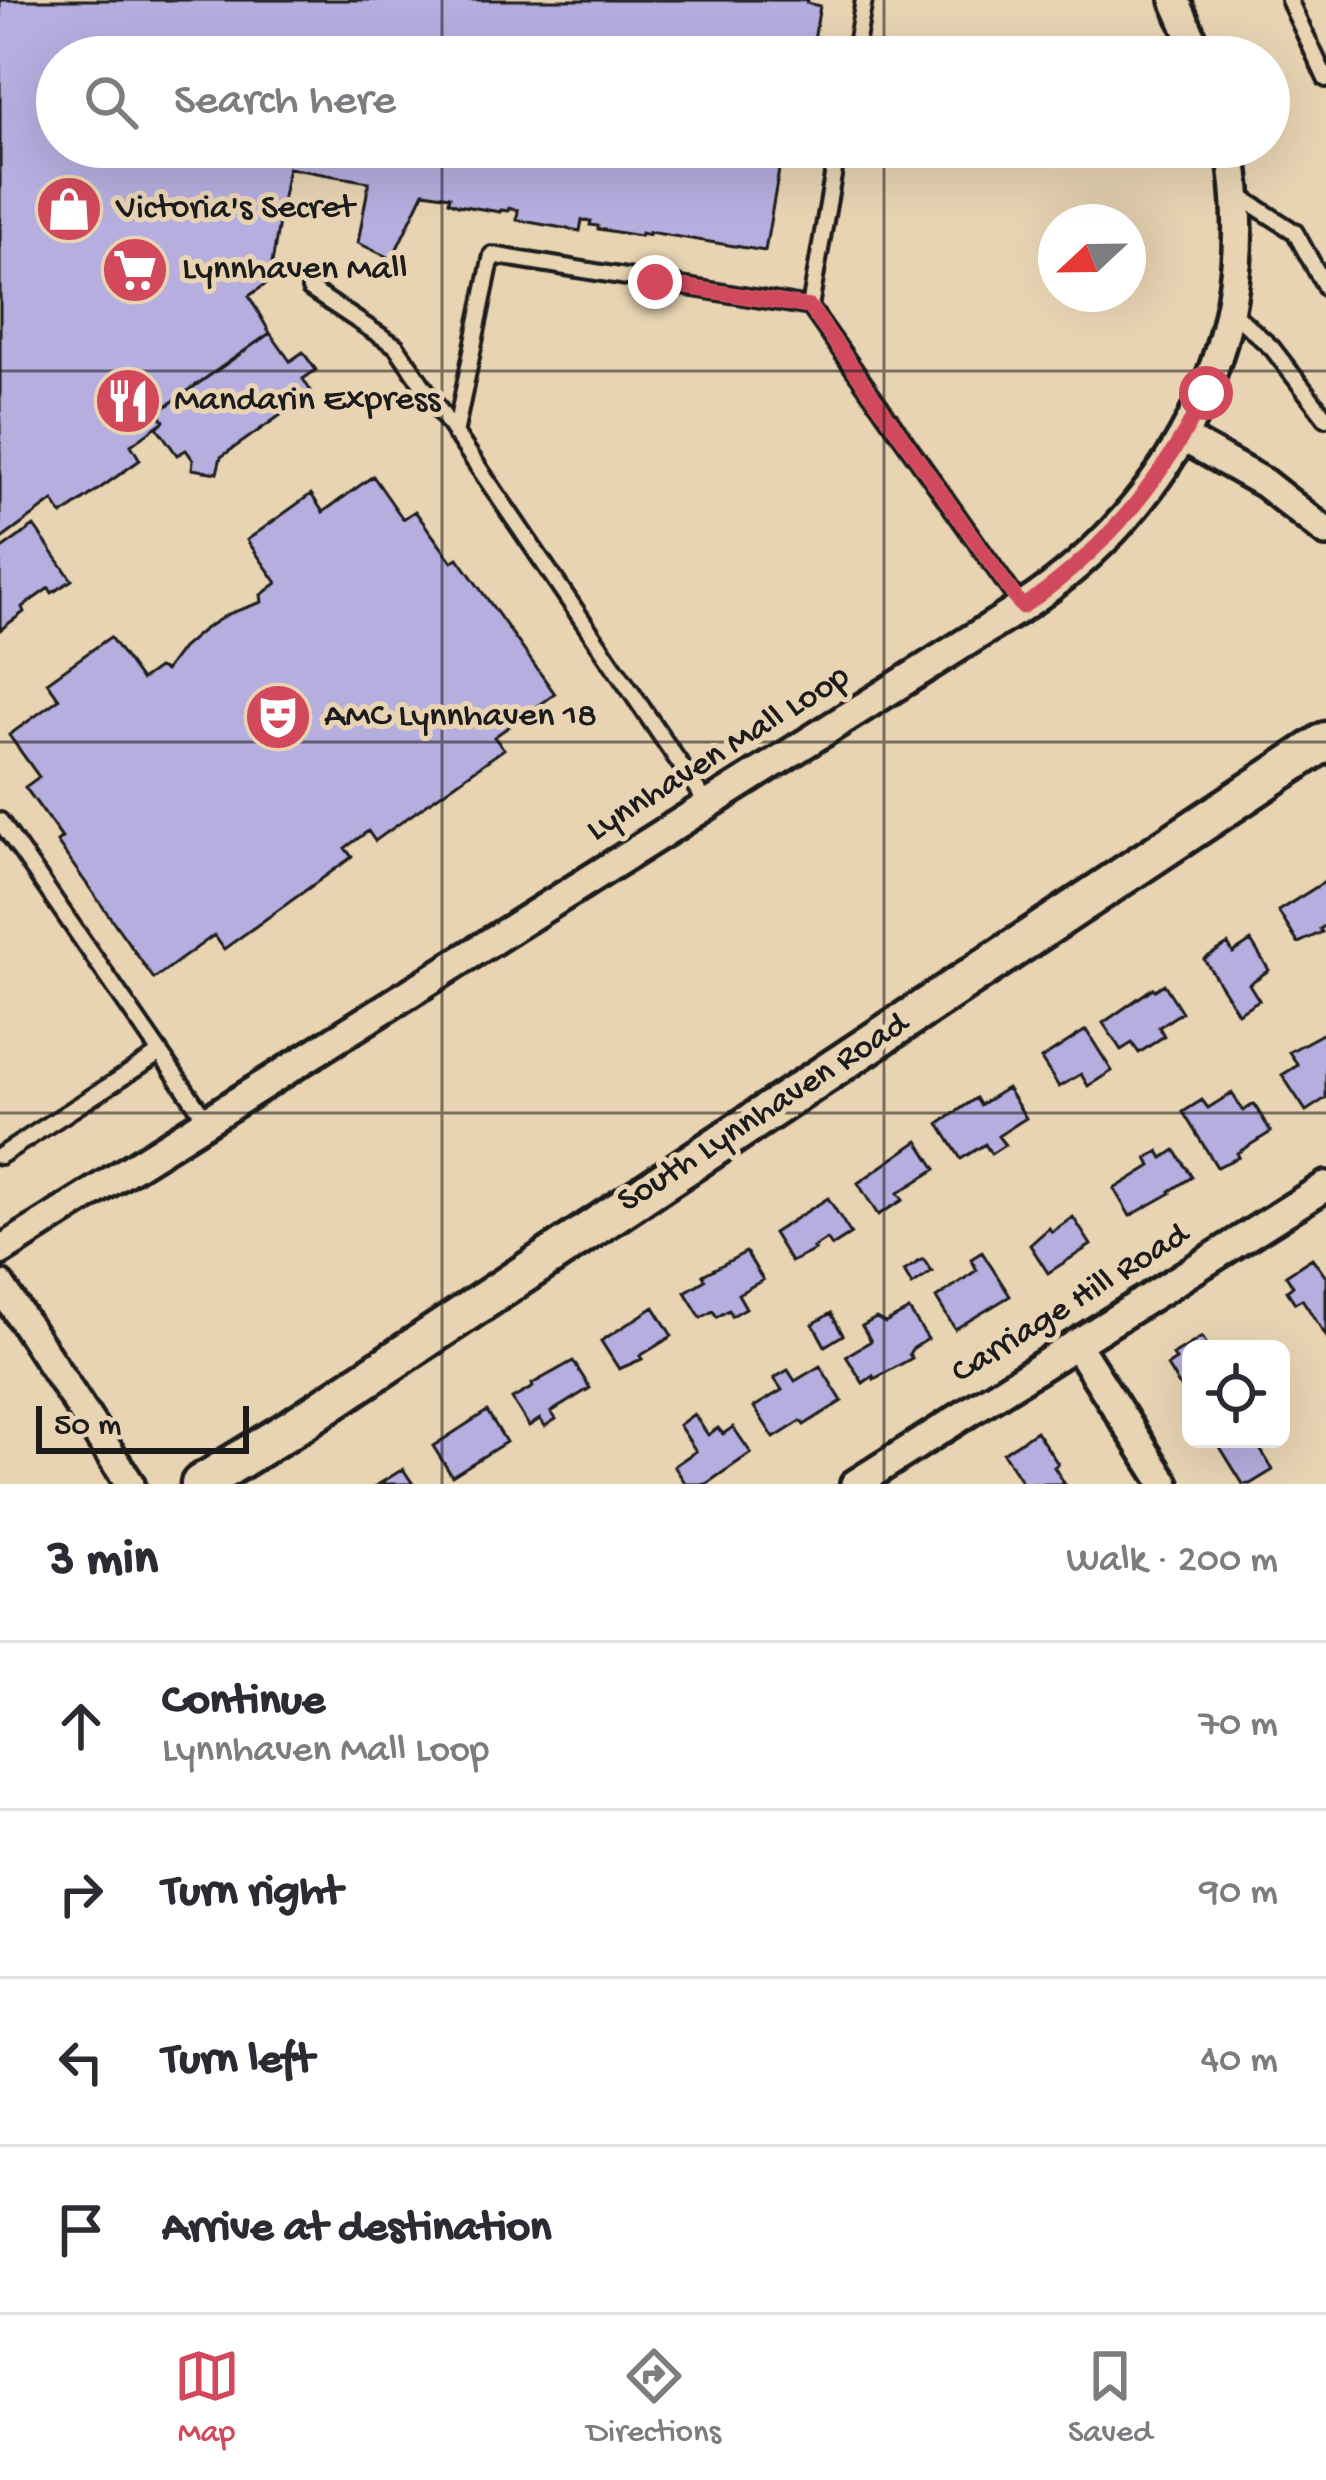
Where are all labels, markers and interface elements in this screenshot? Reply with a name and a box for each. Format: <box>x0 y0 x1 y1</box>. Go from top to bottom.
search box <box>36 36 1290 168</box>
icon: search <box>78 69 144 135</box>
text: Search here <box>174 76 396 129</box>
shop icon: Victoria's Secret <box>34 174 104 244</box>
place label: Victoria's Secret <box>115 188 358 231</box>
north arrow <box>1038 204 1146 312</box>
supermarket icon: Lynnhaven Mall <box>100 235 170 305</box>
place label: Lynnhaven Mall <box>182 249 407 292</box>
route end <box>628 255 682 309</box>
restaurant icon: Mandarin Express <box>93 366 163 436</box>
route start <box>1179 366 1233 420</box>
place label: Mandarin Express <box>174 380 442 423</box>
street label: Lynnhaven Mall Loop <box>579 657 859 853</box>
theatre icon: AMC Lynnhaven 18 <box>243 682 313 752</box>
place label: AMC Lynnhaven 18 <box>324 696 597 739</box>
street label: South Lynnhaven Road <box>611 1002 920 1224</box>
street label: Carriage Hill Road <box>944 1213 1200 1395</box>
map controls <box>1182 1340 1290 1448</box>
button: locate <box>1182 1340 1290 1448</box>
scale bar <box>36 1400 249 1453</box>
text: 50 m <box>54 1408 121 1446</box>
text: 3 min <box>48 1532 158 1592</box>
text: Walk · 200 m <box>1066 1539 1278 1585</box>
text: Continue <box>162 1676 325 1729</box>
icon: ahead <box>48 1693 114 1759</box>
text: 70 m <box>1199 1703 1278 1749</box>
text: Lynnhaven Mall Loop <box>162 1729 489 1775</box>
icon: right <box>48 1861 114 1927</box>
text: Turn right <box>162 1867 342 1920</box>
text: 90 m <box>1199 1871 1278 1917</box>
icon: left <box>48 2029 114 2095</box>
text: Turn left <box>162 2035 314 2088</box>
text: 40 m <box>1200 2039 1278 2085</box>
icon: arrive <box>48 2197 114 2263</box>
text: Arrive at destination <box>162 2203 551 2256</box>
tab: Map <box>174 2343 240 2453</box>
tab: Directions <box>587 2343 721 2453</box>
tab: Saved <box>1068 2343 1152 2453</box>

